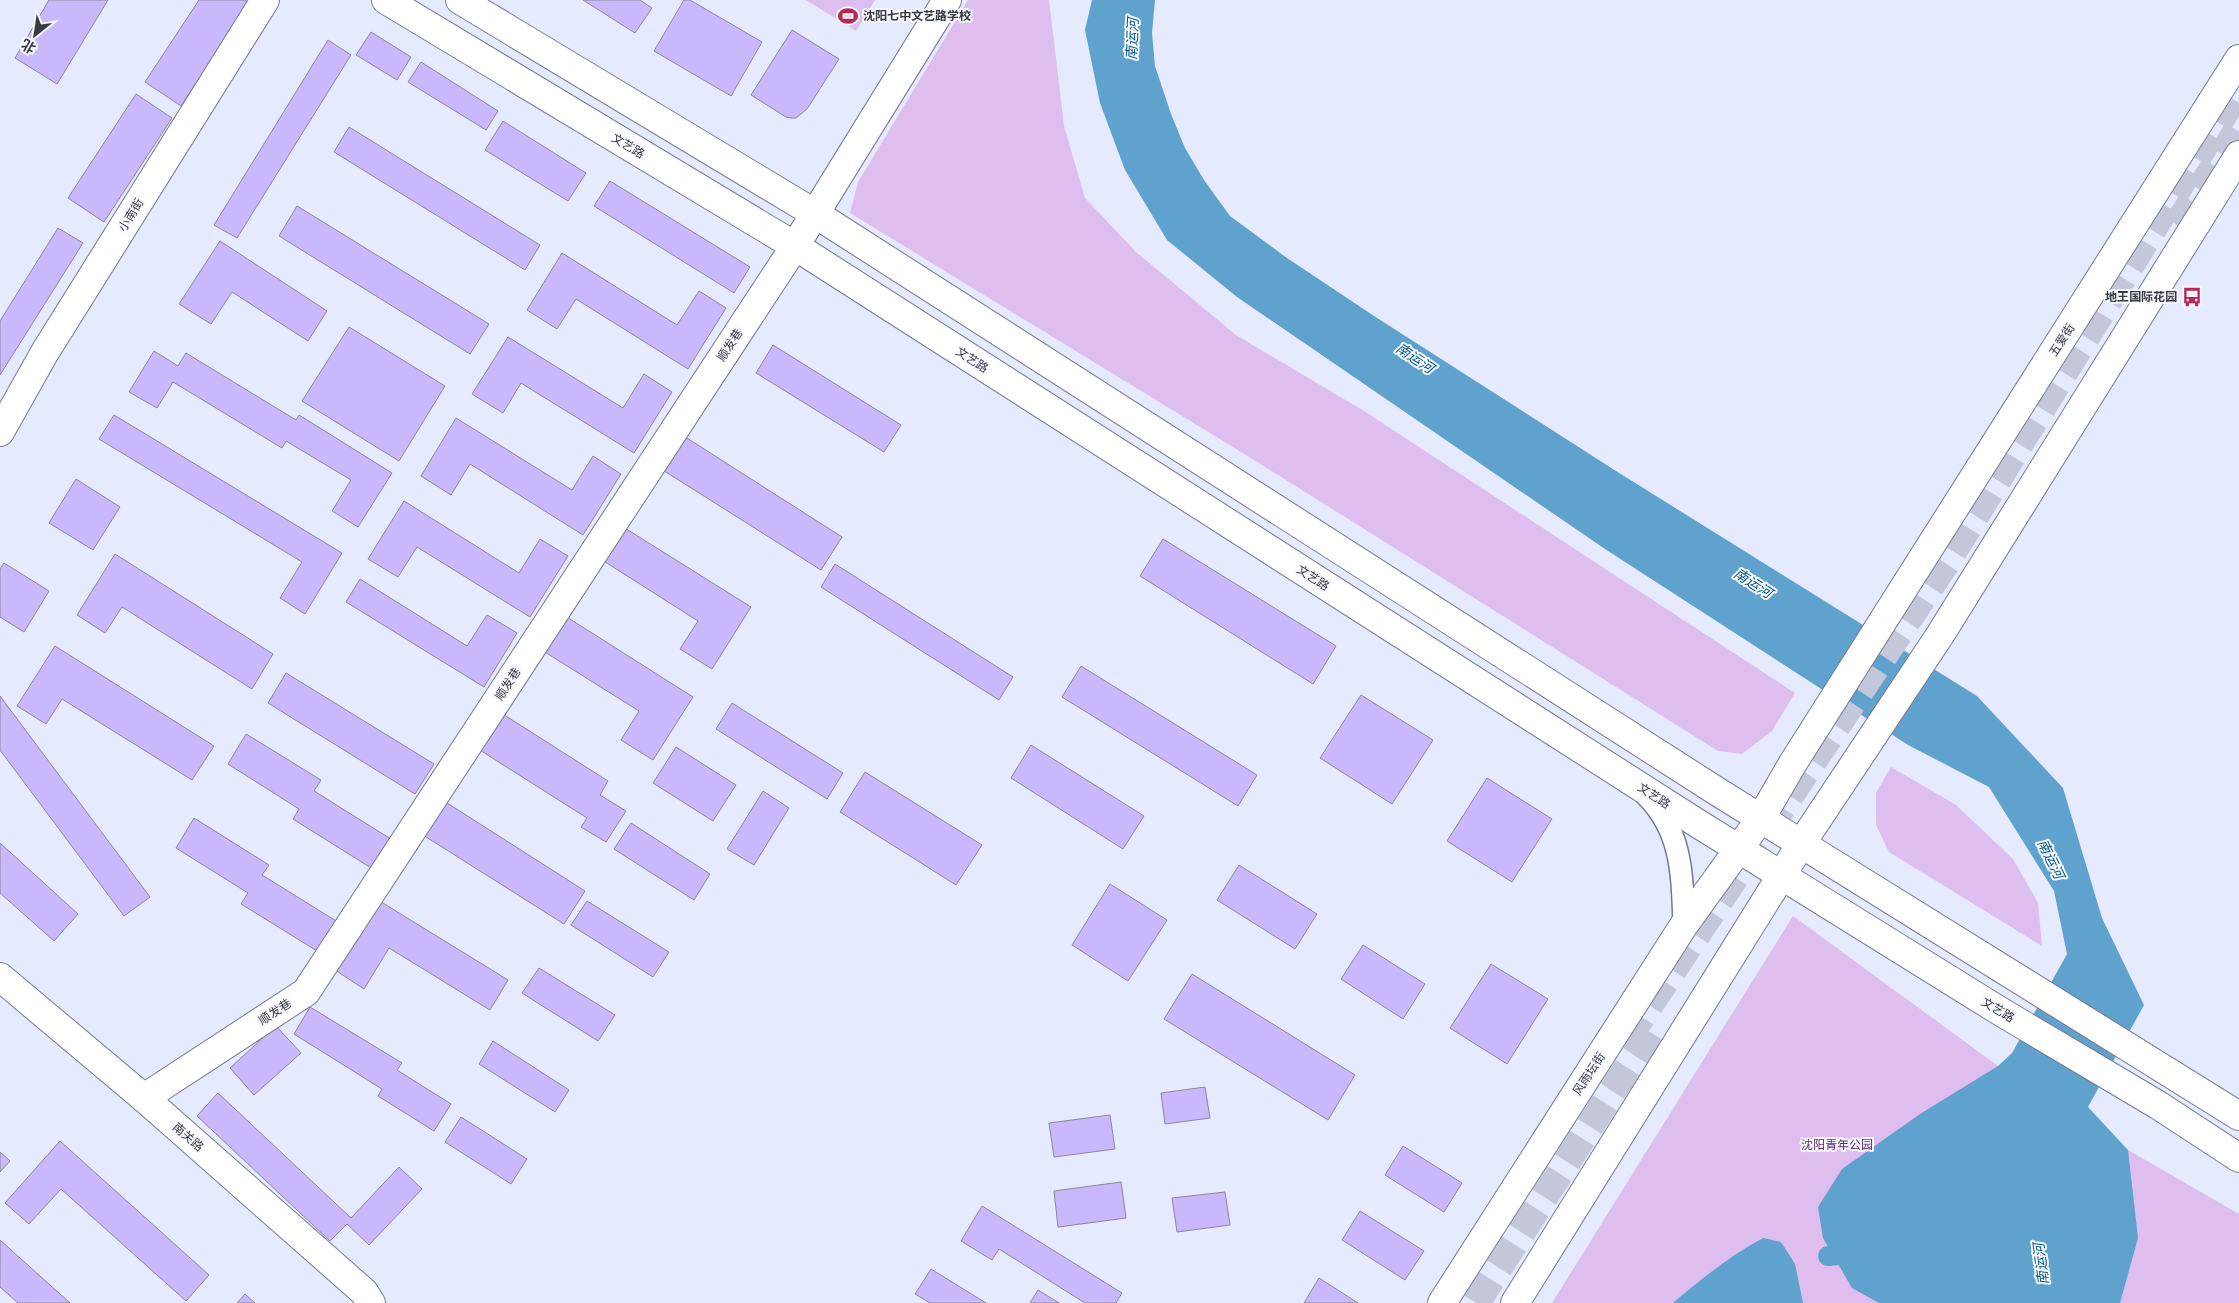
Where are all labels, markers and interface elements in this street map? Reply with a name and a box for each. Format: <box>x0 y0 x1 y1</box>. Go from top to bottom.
sports icon: 沈阳七中文艺路学校 <box>837 5 859 27</box>
place label: 沈阳七中文艺路学校 <box>863 9 971 23</box>
north arrow <box>10 10 60 60</box>
water label: 南运河 <box>1123 15 1141 60</box>
text: 北 <box>18 36 39 57</box>
street label: 文艺路 <box>609 131 647 161</box>
street label: 小南街 <box>116 196 146 234</box>
bus stop icon: 地王国际花园 <box>2181 286 2203 308</box>
place label: 地王国际花园 <box>2105 290 2177 304</box>
street label: 五爱街 <box>2046 321 2078 359</box>
street label: 顺发巷 <box>714 326 746 364</box>
water label: 南运河 <box>1393 340 1439 378</box>
street label: 文艺路 <box>953 344 991 376</box>
street label: 文艺路 <box>1294 562 1332 594</box>
water label: 南运河 <box>1731 565 1777 603</box>
street label: 顺发巷 <box>492 665 524 703</box>
street label: 文艺路 <box>1635 780 1673 812</box>
water label: 南运河 <box>2035 837 2069 884</box>
street label: 文艺路 <box>1979 995 2017 1025</box>
street label: 顺发巷 <box>256 996 294 1028</box>
street label: 风雨坛街 <box>1570 1050 1608 1098</box>
street label: 南关路 <box>170 1120 206 1154</box>
park label: 沈阳青年公园 <box>1801 1138 1873 1152</box>
water label: 南运河 <box>2030 1239 2051 1286</box>

